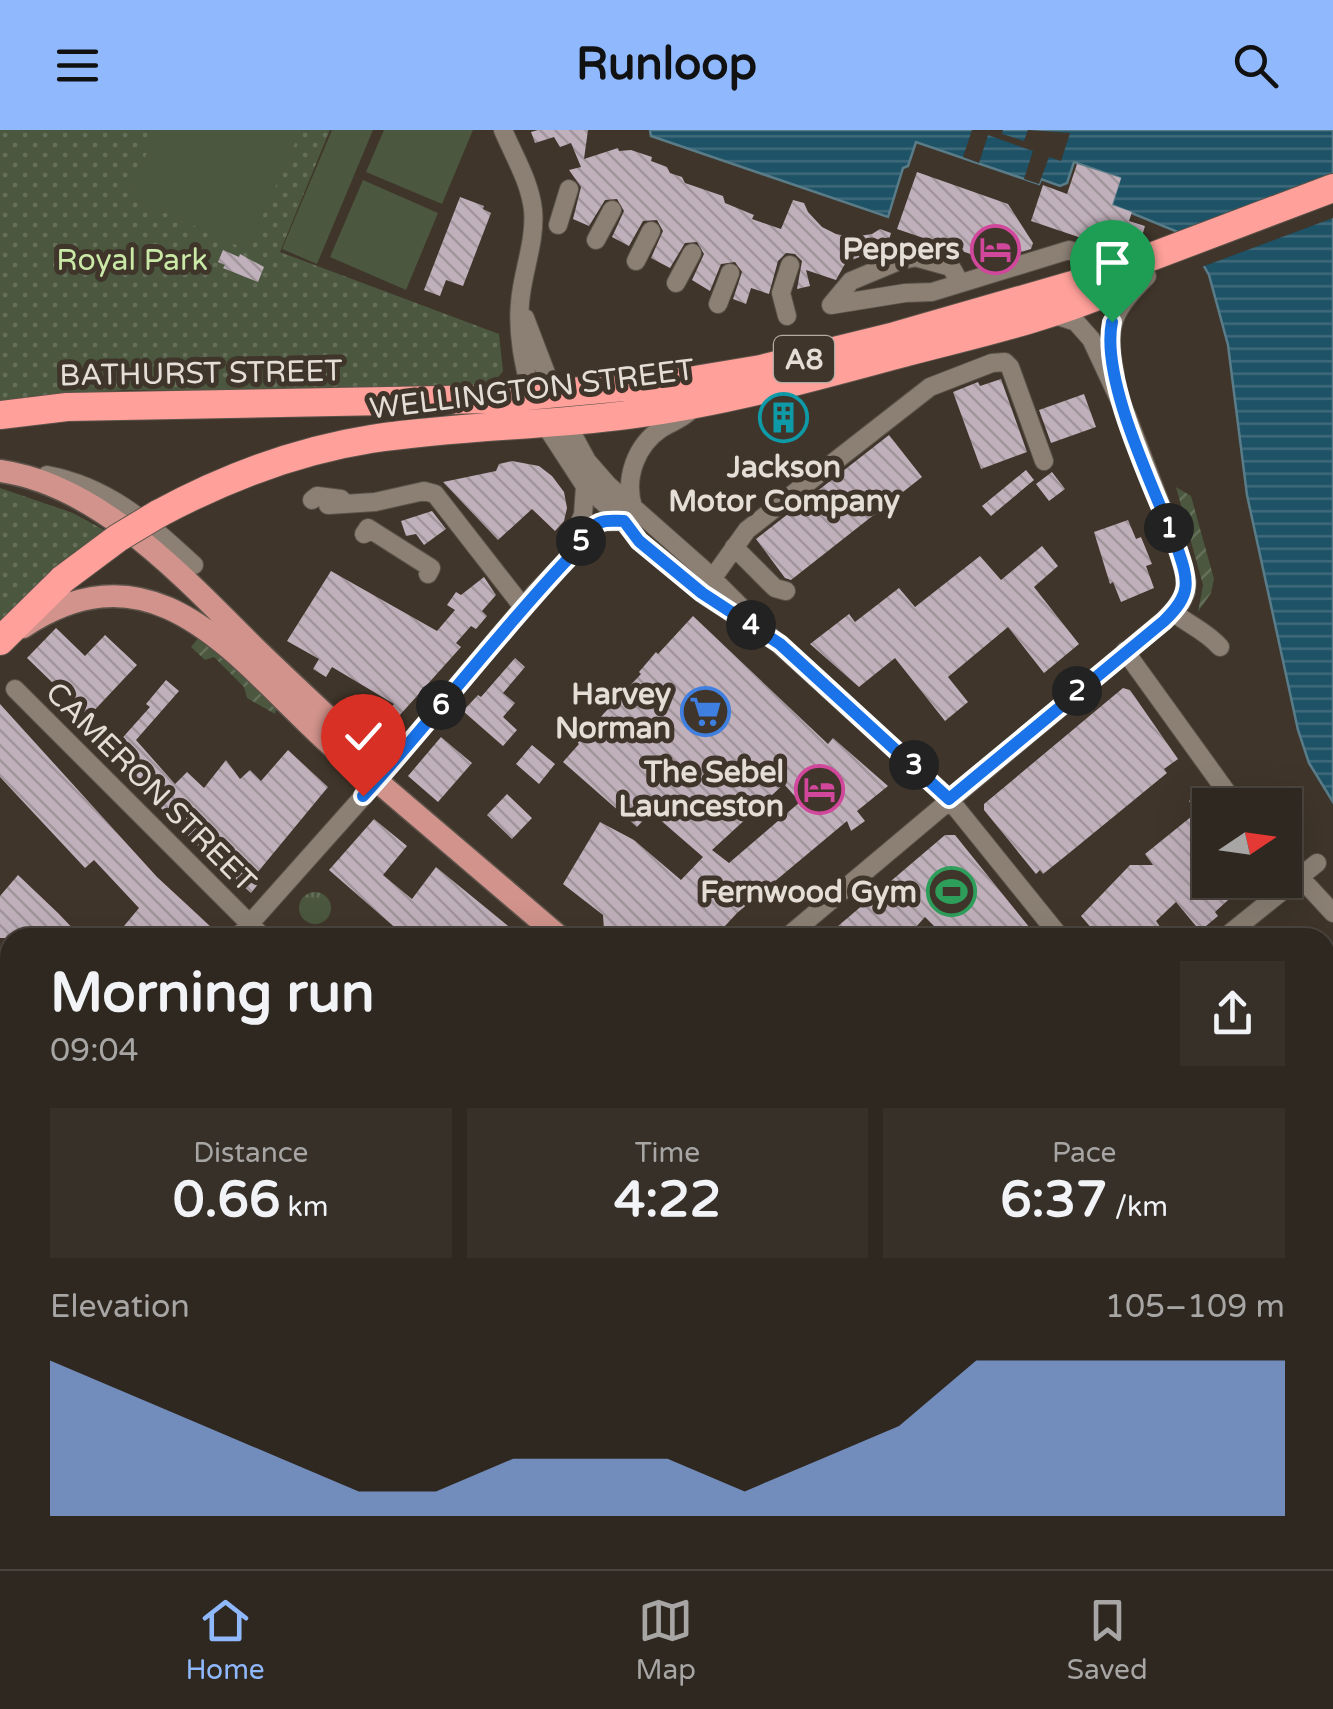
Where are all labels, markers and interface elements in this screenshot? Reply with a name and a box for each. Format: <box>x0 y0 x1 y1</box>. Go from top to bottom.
icon: menu <box>50 38 105 93</box>
text: Runloop <box>576 38 757 92</box>
icon: search <box>1228 38 1283 93</box>
pin <box>1070 220 1155 323</box>
hotel icon: Peppers <box>969 223 1021 275</box>
place label: Peppers <box>843 231 960 268</box>
icon: arrive <box>1085 235 1140 290</box>
park label: Royal Park <box>56 242 208 279</box>
road number: A8 <box>774 336 834 382</box>
street label: WELLINGTON STREET <box>368 351 696 428</box>
street label: BATHURST STREET <box>59 353 343 394</box>
building icon: Jackson Motor Company <box>758 392 810 444</box>
place label: Jackson Motor Company <box>668 449 900 520</box>
pin: 1 <box>1144 503 1194 553</box>
text: 1 <box>1160 511 1178 545</box>
pin: 5 <box>556 516 606 566</box>
text: 5 <box>572 524 590 558</box>
pin: 4 <box>726 600 776 650</box>
text: 4 <box>742 608 760 642</box>
pin: 2 <box>1052 666 1102 716</box>
street label: CAMERON STREET <box>38 674 264 900</box>
text: 2 <box>1068 674 1086 708</box>
place label: Harvey Norman <box>555 676 671 747</box>
pin: 6 <box>416 680 466 730</box>
supermarket icon: Harvey Norman <box>680 685 732 737</box>
text: 6 <box>432 688 450 722</box>
pin <box>321 694 406 797</box>
icon: check <box>336 709 391 764</box>
pin: 3 <box>889 740 939 790</box>
text: 3 <box>905 748 923 782</box>
place label: The Sebel Launceston <box>619 754 784 825</box>
hotel icon: The Sebel Launceston <box>793 763 845 815</box>
north arrow <box>1192 788 1302 898</box>
map controls <box>1192 788 1302 898</box>
sports icon: Fernwood Gym <box>926 866 978 918</box>
place label: Fernwood Gym <box>700 874 917 911</box>
text: Morning run <box>50 961 375 1027</box>
button: share <box>1180 961 1285 1066</box>
text: 09:04 <box>50 1032 139 1070</box>
text: Distance <box>193 1136 308 1170</box>
text: Time <box>635 1136 700 1170</box>
text: Pace <box>1052 1136 1116 1170</box>
text: 0.66 <box>173 1170 280 1230</box>
text: 4:22 <box>614 1170 721 1230</box>
text: 6:37 <box>1000 1170 1107 1230</box>
text: km <box>280 1190 329 1224</box>
text: /km <box>1107 1190 1168 1224</box>
text: Elevation <box>50 1288 190 1326</box>
text: 105–109 m <box>1105 1288 1285 1326</box>
tab: Home <box>185 1593 265 1687</box>
tab: Map <box>635 1593 696 1687</box>
tab: Saved <box>1067 1593 1148 1687</box>

